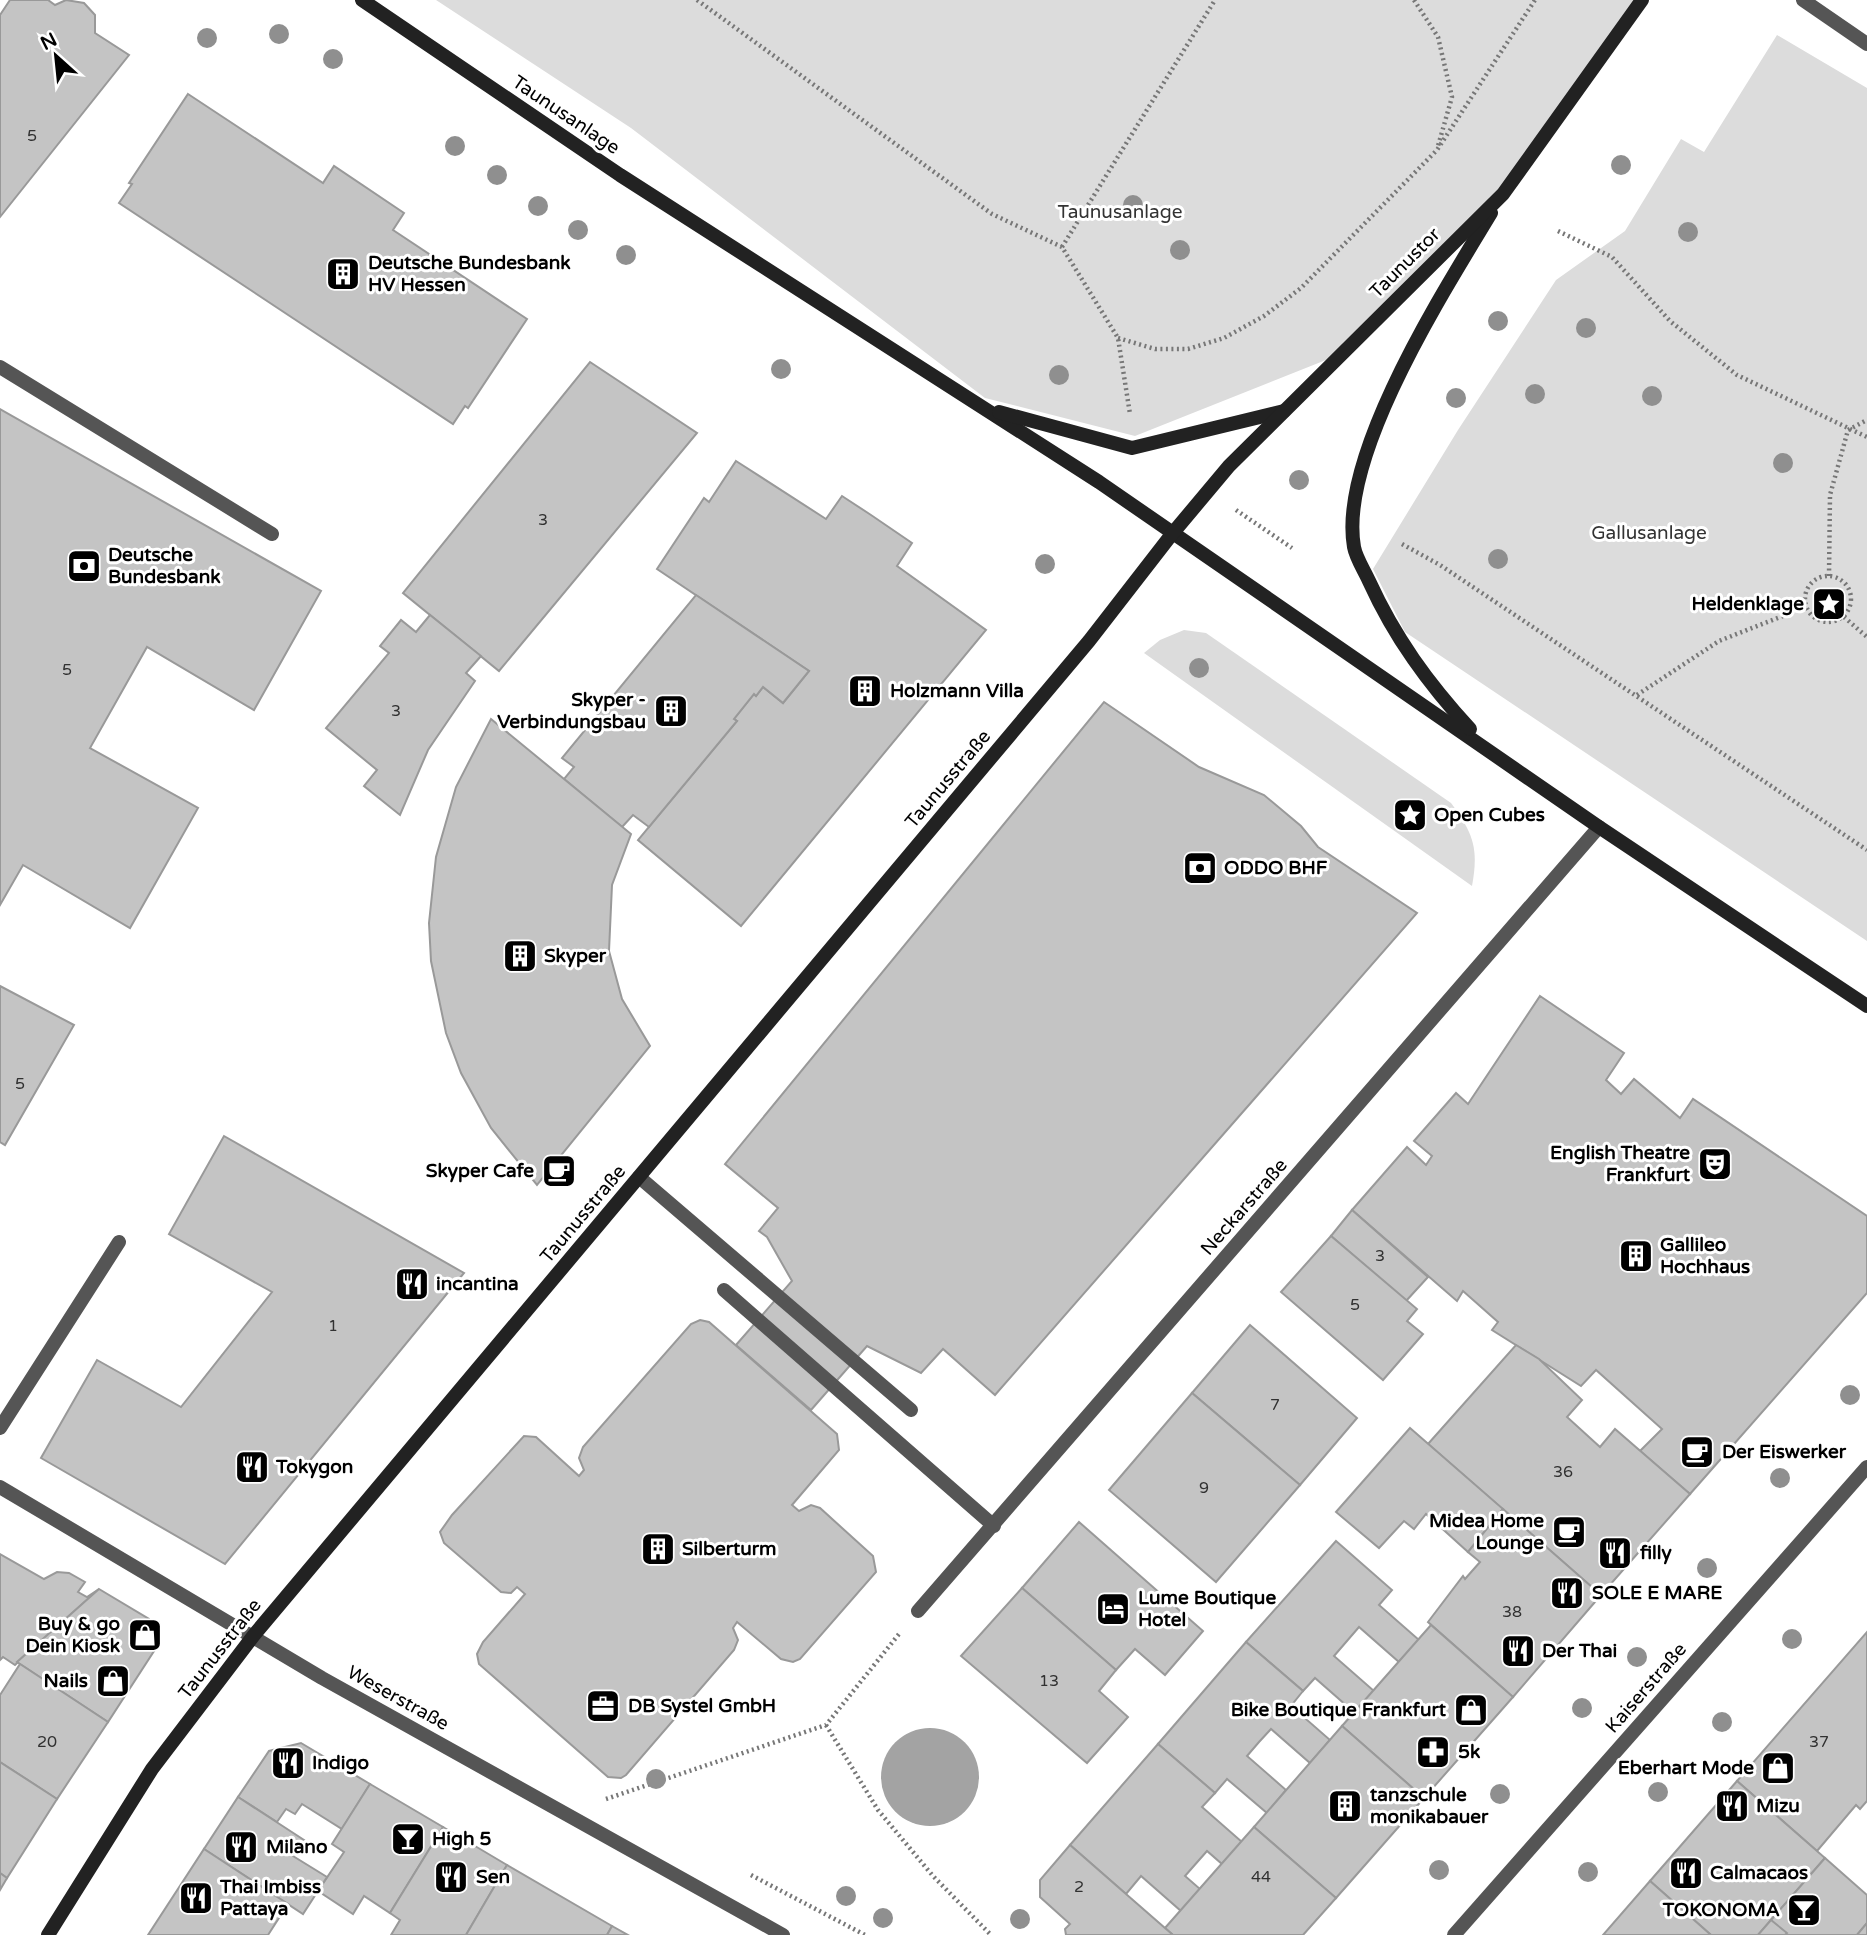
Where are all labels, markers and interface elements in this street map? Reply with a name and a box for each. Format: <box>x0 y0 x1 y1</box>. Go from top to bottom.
north arrow <box>21 21 91 91</box>
text: N <box>37 28 61 55</box>
street label: Taunusanlage <box>508 71 624 159</box>
house number: 5 <box>27 126 37 146</box>
park label: Taunusanlage <box>1058 201 1182 223</box>
street label: Taunustor <box>1365 223 1445 303</box>
place label: Deutsche Bundesbank HV Hessen <box>368 252 571 296</box>
building icon: Deutsche Bundesbank HV Hessen <box>324 255 362 293</box>
house number: 3 <box>538 510 548 530</box>
park label: Gallusanlage <box>1591 522 1707 544</box>
place label: Deutsche Bundesbank <box>108 544 221 588</box>
bank icon: Deutsche Bundesbank <box>65 547 103 585</box>
place icon: Heldenklage <box>1810 585 1848 623</box>
place label: Heldenklage <box>1692 593 1804 616</box>
house number: 5 <box>62 660 72 680</box>
building icon: Holzmann Villa <box>846 672 884 710</box>
place label: Holzmann Villa <box>890 680 1024 702</box>
place label: Skyper - Verbindungsbau <box>497 689 646 734</box>
building icon: Skyper - Verbindungsbau <box>652 692 690 730</box>
house number: 3 <box>391 701 401 721</box>
street label: Taunusstraße <box>901 726 995 832</box>
place icon: Open Cubes <box>1391 796 1429 834</box>
place label: Open Cubes <box>1434 804 1545 827</box>
bank icon: ODDO BHF <box>1181 849 1219 887</box>
place label: ODDO BHF <box>1224 857 1328 879</box>
building icon: Skyper <box>501 937 539 975</box>
place label: Skyper <box>544 945 607 968</box>
house number: 5 <box>15 1074 25 1094</box>
place label: English Theatre Frankfurt <box>1550 1142 1691 1186</box>
theatre icon: English Theatre Frankfurt <box>1696 1145 1734 1183</box>
cafe icon: Skyper Cafe <box>540 1152 578 1190</box>
street label: Neckarstraße <box>1196 1154 1292 1260</box>
place label: Skyper Cafe <box>426 1160 534 1183</box>
street label: Taunusstraße <box>536 1161 630 1267</box>
place label: Gallileo Hochhaus <box>1660 1234 1750 1278</box>
building icon: Gallileo Hochhaus <box>1617 1237 1655 1275</box>
house number: 3 <box>1375 1246 1385 1266</box>
restaurant icon: incantina <box>393 1265 431 1303</box>
place label: incantina <box>436 1273 519 1295</box>
house number: 5 <box>1350 1295 1360 1315</box>
house number: 1 <box>328 1316 338 1336</box>
house number: 7 <box>1270 1395 1280 1415</box>
cafe icon: Der Eiswerker <box>1678 1433 1716 1471</box>
place label: Der Eiswerker <box>1722 1441 1847 1463</box>
restaurant icon: Tokygon <box>233 1448 271 1486</box>
place label: Tokygon <box>275 1456 353 1479</box>
house number: 36 <box>1553 1462 1573 1482</box>
house number: 9 <box>1199 1478 1209 1498</box>
place label: Midea Home Lounge <box>1429 1510 1544 1555</box>
cafe icon: Midea Home Lounge <box>1550 1513 1588 1551</box>
building icon: Silberturm <box>639 1530 677 1568</box>
restaurant icon: filly <box>1596 1534 1634 1572</box>
place label: Silberturm <box>682 1538 777 1560</box>
place label: filly <box>1640 1542 1673 1565</box>
restaurant icon: SOLE E MARE <box>1548 1574 1586 1612</box>
place label: SOLE E MARE <box>1592 1582 1722 1604</box>
place label: Lume Boutique Hotel <box>1138 1587 1276 1631</box>
hotel icon: Lume Boutique Hotel <box>1094 1590 1132 1628</box>
street label: Taunusstraße <box>174 1595 266 1703</box>
house number: 38 <box>1502 1602 1522 1622</box>
place label: Buy & go Dein Kiosk <box>26 1613 121 1657</box>
shop icon: Buy & go Dein Kiosk <box>126 1616 164 1654</box>
restaurant icon: Der Thai <box>1499 1632 1537 1670</box>
street label: Kaiserstraße <box>1601 1639 1691 1737</box>
place label: Der Thai <box>1542 1640 1617 1662</box>
street label: Weserstraße <box>343 1661 453 1735</box>
shop icon: Nails <box>94 1662 132 1700</box>
place label: Nails <box>43 1670 88 1692</box>
house number: 13 <box>1039 1671 1059 1691</box>
office icon: DB Systel GmbH <box>584 1687 622 1725</box>
shop icon: Bike Boutique Frankfurt <box>1452 1691 1490 1729</box>
place label: DB Systel GmbH <box>628 1695 776 1718</box>
place label: Bike Boutique Frankfurt <box>1231 1699 1447 1722</box>
house number: 20 <box>37 1732 57 1752</box>
house number: 37 <box>1809 1732 1829 1752</box>
pharmacy icon: 5k <box>1414 1733 1452 1771</box>
place label: 5k <box>1458 1741 1481 1763</box>
restaurant icon: Indigo <box>269 1744 307 1782</box>
shop icon: Eberhart Mode <box>1759 1749 1797 1787</box>
place label: Indigo <box>312 1752 369 1775</box>
place label: Eberhart Mode <box>1618 1757 1754 1779</box>
place label: tanzschule monikabauer <box>1370 1784 1489 1828</box>
building icon: tanzschule monikabauer <box>1326 1787 1364 1825</box>
restaurant icon: Mizu <box>1713 1787 1751 1825</box>
place label: Mizu <box>1756 1795 1800 1817</box>
bar icon: High 5 <box>389 1820 427 1858</box>
restaurant icon: Milano <box>222 1828 260 1866</box>
place label: High 5 <box>432 1828 491 1851</box>
place label: Milano <box>266 1836 327 1858</box>
restaurant icon: Calmacaos <box>1667 1854 1705 1892</box>
restaurant icon: Sen <box>432 1858 470 1896</box>
place label: Calmacaos <box>1710 1862 1808 1884</box>
place label: Sen <box>476 1866 510 1888</box>
house number: 44 <box>1251 1867 1271 1887</box>
place label: Thai Imbiss Pattaya <box>219 1876 321 1921</box>
house number: 2 <box>1074 1877 1084 1897</box>
restaurant icon: Thai Imbiss Pattaya <box>177 1879 215 1917</box>
bar icon: TOKONOMA <box>1785 1891 1823 1929</box>
place label: TOKONOMA <box>1662 1899 1780 1921</box>

